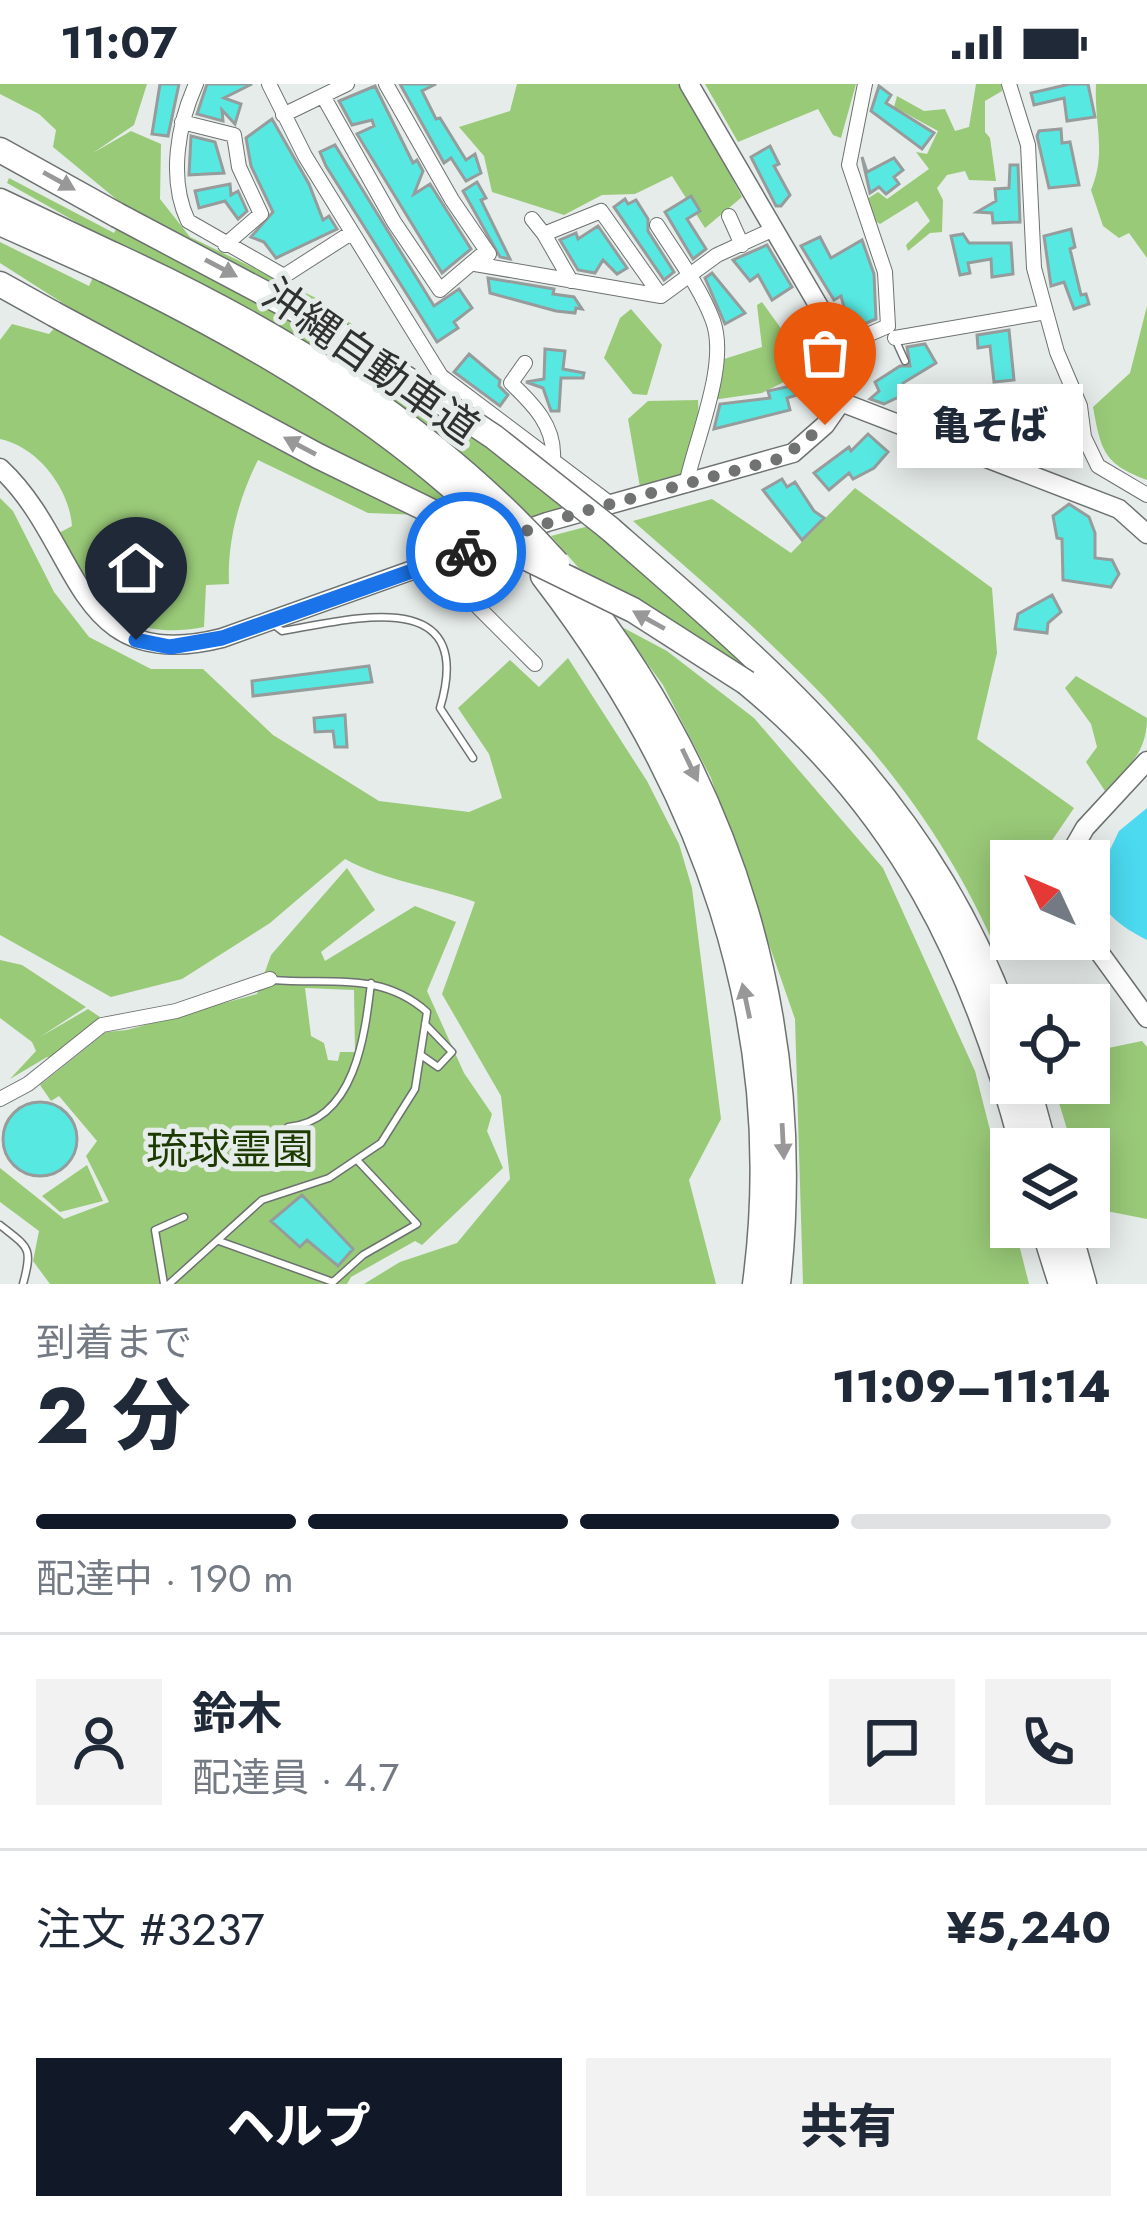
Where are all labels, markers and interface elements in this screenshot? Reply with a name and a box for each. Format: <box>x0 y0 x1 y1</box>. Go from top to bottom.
text: 11:07 <box>60 10 177 75</box>
one-way arrow <box>42 170 76 191</box>
one-way arrow <box>204 257 239 278</box>
street label: 沖縄自動車道 <box>250 264 491 459</box>
pin <box>774 302 876 425</box>
icon: bag <box>792 320 858 386</box>
callout: 亀そば <box>897 383 1083 467</box>
text: 亀そば <box>931 397 1049 454</box>
one-way arrow <box>283 436 318 457</box>
courier <box>406 492 526 612</box>
pin <box>85 517 187 640</box>
icon: bike <box>433 519 499 585</box>
icon: home <box>103 535 169 601</box>
one-way arrow <box>633 610 666 631</box>
one-way arrow <box>679 748 699 782</box>
north arrow <box>990 840 1110 960</box>
map controls <box>990 840 1110 1248</box>
one-way arrow <box>735 981 754 1019</box>
button: locate <box>990 984 1110 1104</box>
park label: 琉球霊園 <box>146 1119 314 1180</box>
one-way arrow <box>774 1122 793 1160</box>
button: layers <box>990 1128 1110 1248</box>
text: 到着まで <box>36 1314 192 1371</box>
text: 11:09–11:14 <box>832 1354 1111 1419</box>
text: 2 分 <box>36 1360 191 1472</box>
text: 配達中 · 190 m <box>36 1550 294 1607</box>
button: person <box>36 1679 162 1805</box>
button: chat <box>829 1679 955 1805</box>
button: phone <box>985 1679 1111 1805</box>
text: 鈴木 <box>192 1681 282 1746</box>
text: 配達員 · 4.7 <box>192 1749 399 1806</box>
text: ¥5,240 <box>947 1895 1111 1960</box>
text: 注文 #3237 <box>36 1897 264 1962</box>
button: ヘルプ <box>36 2058 562 2196</box>
button: 共有 <box>586 2058 1111 2196</box>

